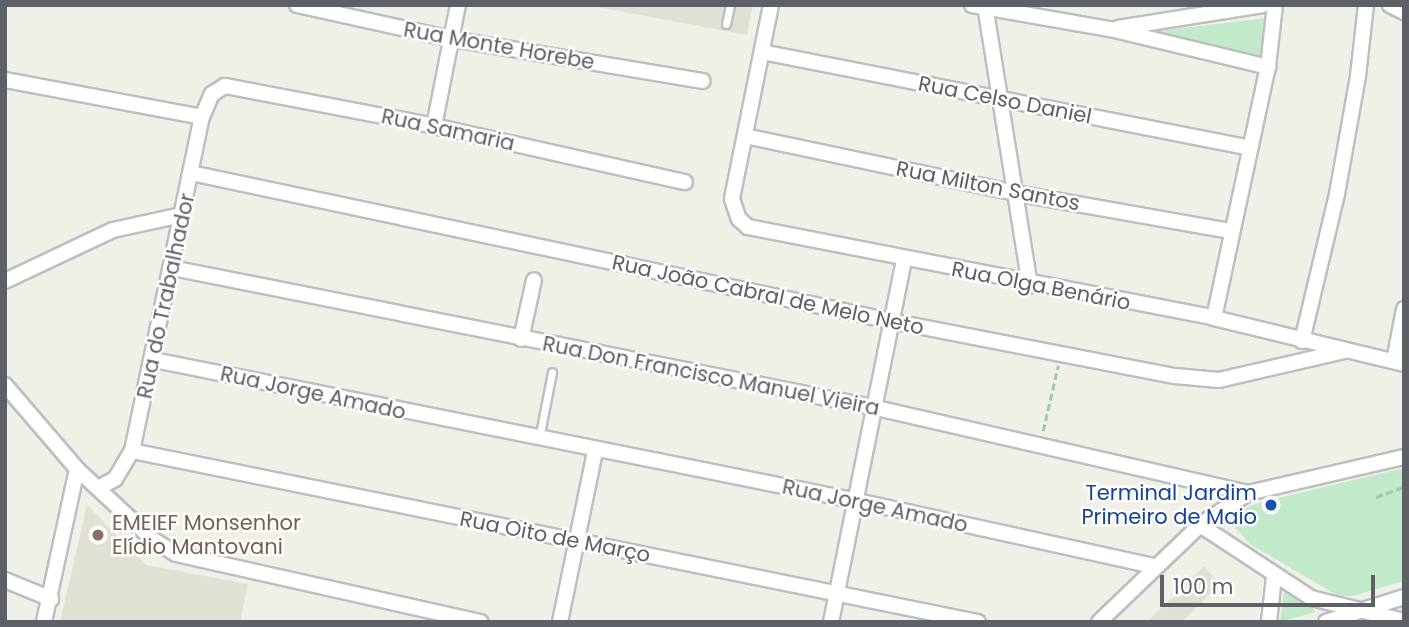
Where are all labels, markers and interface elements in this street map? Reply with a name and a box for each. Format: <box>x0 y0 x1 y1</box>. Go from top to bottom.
street label: Rua Monte Horebe <box>402 17 596 75</box>
street label: Rua Celso Daniel <box>916 71 1094 129</box>
street label: Rua Samaria <box>379 104 517 156</box>
street label: Rua Milton Santos <box>894 156 1082 216</box>
street label: Rua do Trabalhador <box>132 191 200 401</box>
street label: Rua João Cabral de Melo Neto <box>610 250 926 340</box>
street label: Rua Olga Benário <box>949 256 1133 316</box>
street label: Rua Don Francisco Manuel Vieira <box>540 331 882 421</box>
street label: Rua Jorge Amado <box>218 361 408 425</box>
street label: Rua Jorge Amado <box>780 474 970 538</box>
place label: Terminal Jardim Primeiro de Maio <box>1081 480 1257 530</box>
marker: Terminal Jardim Primeiro de Maio <box>1263 497 1279 513</box>
street label: Rua Oito de Março <box>458 506 652 568</box>
place label: EMEIEF Monsenhor Elídio Mantovani <box>112 510 301 560</box>
marker: EMEIEF Monsenhor Elídio Mantovani <box>90 527 106 543</box>
scale bar <box>1164 560 1379 604</box>
text: 100 m <box>1173 572 1233 601</box>

